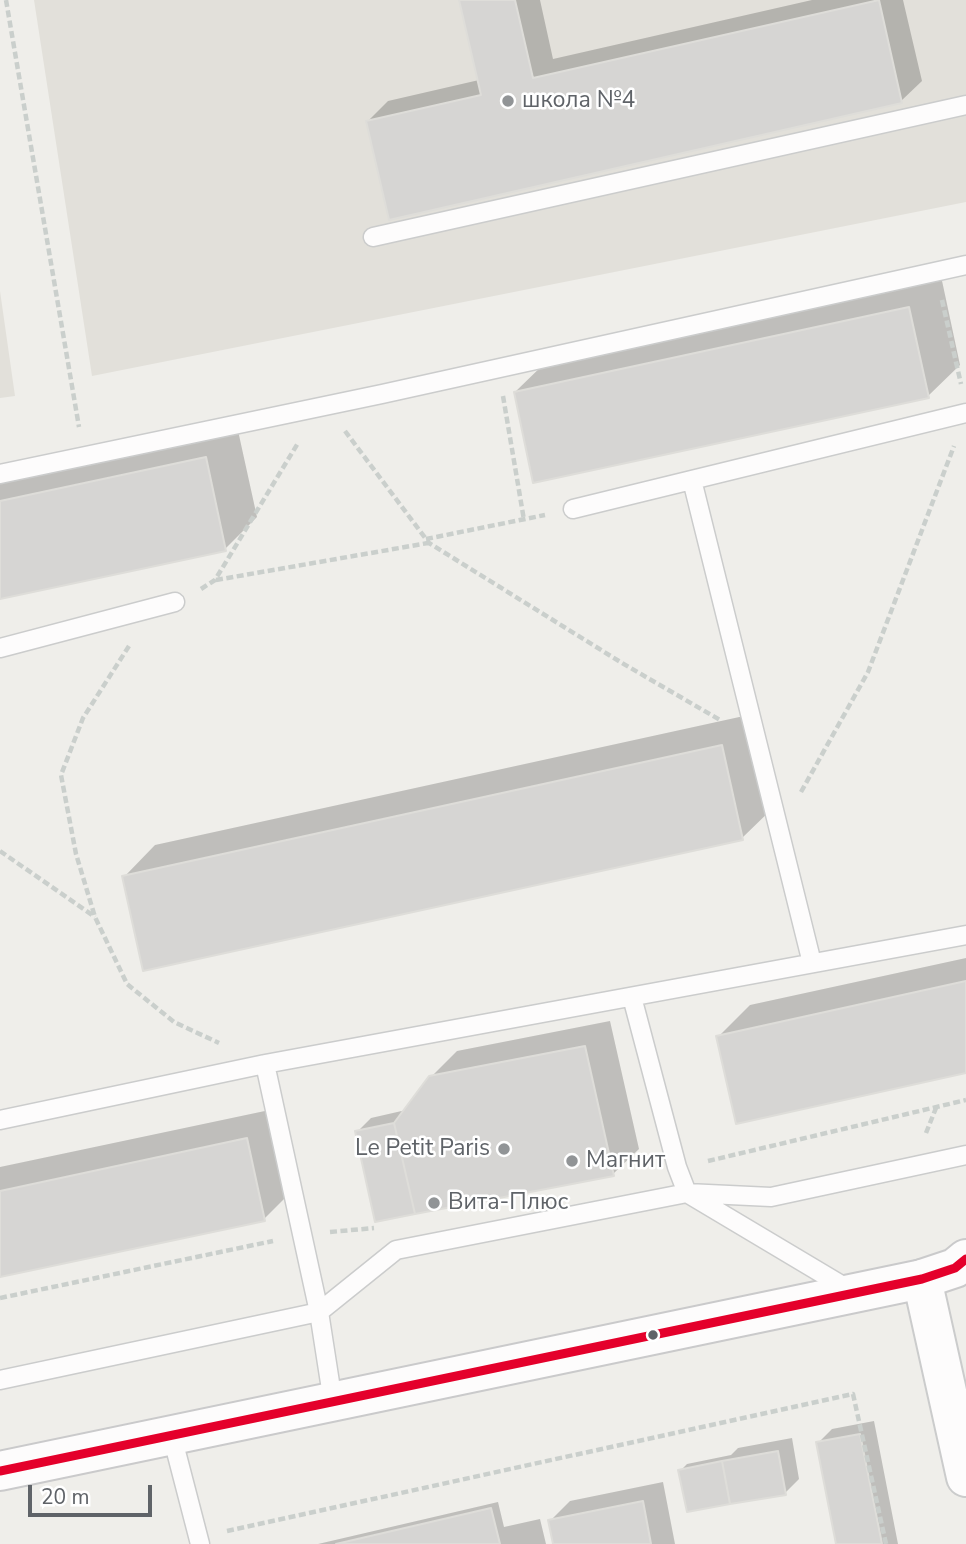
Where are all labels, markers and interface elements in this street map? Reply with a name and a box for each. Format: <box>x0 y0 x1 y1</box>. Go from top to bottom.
place label: школа №4 <box>522 87 635 115</box>
marker: школа №4 <box>500 93 516 109</box>
place label: Le Petit Paris <box>355 1135 490 1163</box>
marker: Le Petit Paris <box>496 1141 512 1157</box>
place label: Магнит <box>586 1147 665 1175</box>
marker: Магнит <box>564 1153 580 1169</box>
place label: Вита-Плюс <box>448 1189 568 1217</box>
marker: Вита-Плюс <box>426 1195 442 1211</box>
unlabelled marker <box>646 1328 660 1342</box>
scale bar <box>32 1470 156 1514</box>
text: 20 m <box>41 1483 90 1511</box>

